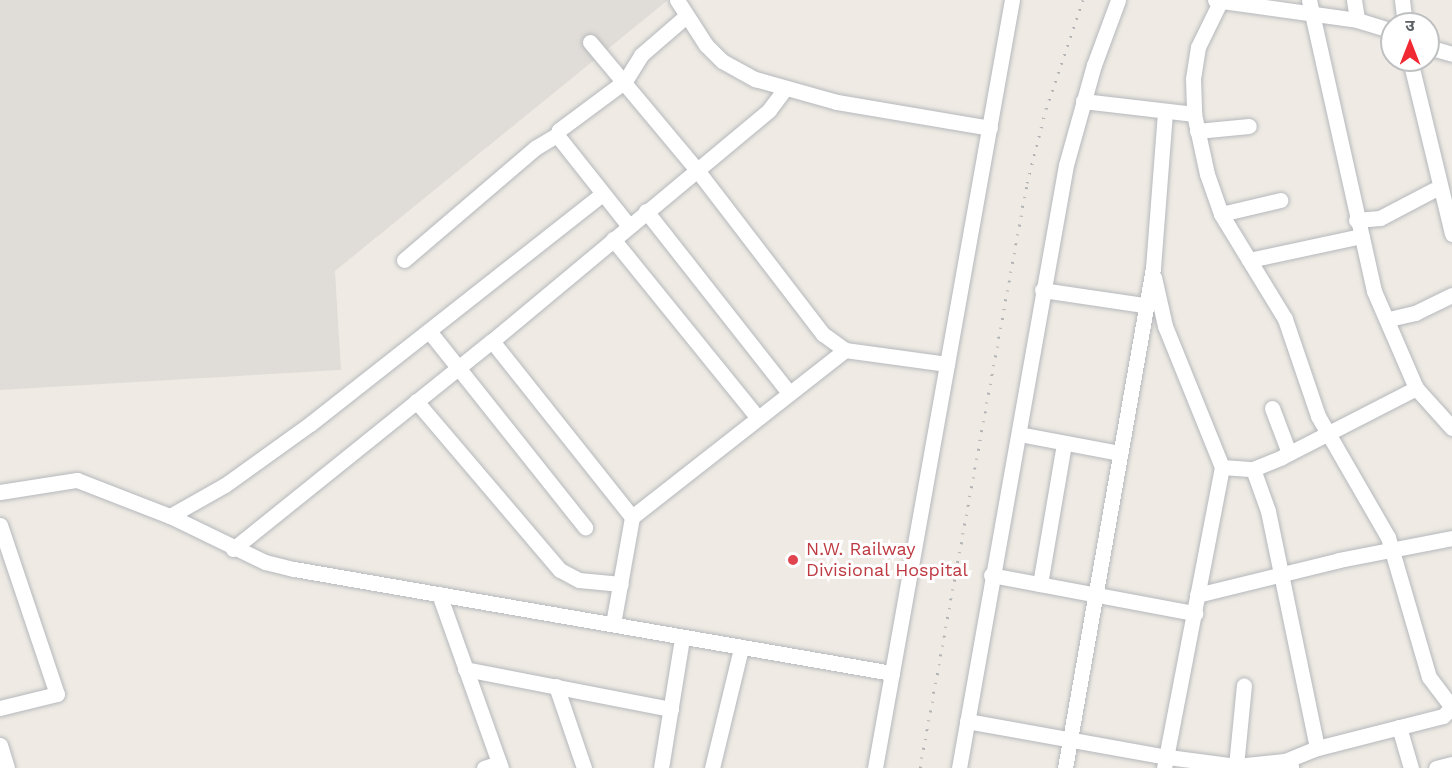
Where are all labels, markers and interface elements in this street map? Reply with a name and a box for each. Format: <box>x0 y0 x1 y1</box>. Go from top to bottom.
north arrow <box>1380 12 1440 72</box>
text: उ <box>1405 16 1415 35</box>
place label: N.W. Railway Divisional Hospital <box>806 539 969 582</box>
marker: N.W. Railway Divisional Hospital <box>784 551 802 569</box>

